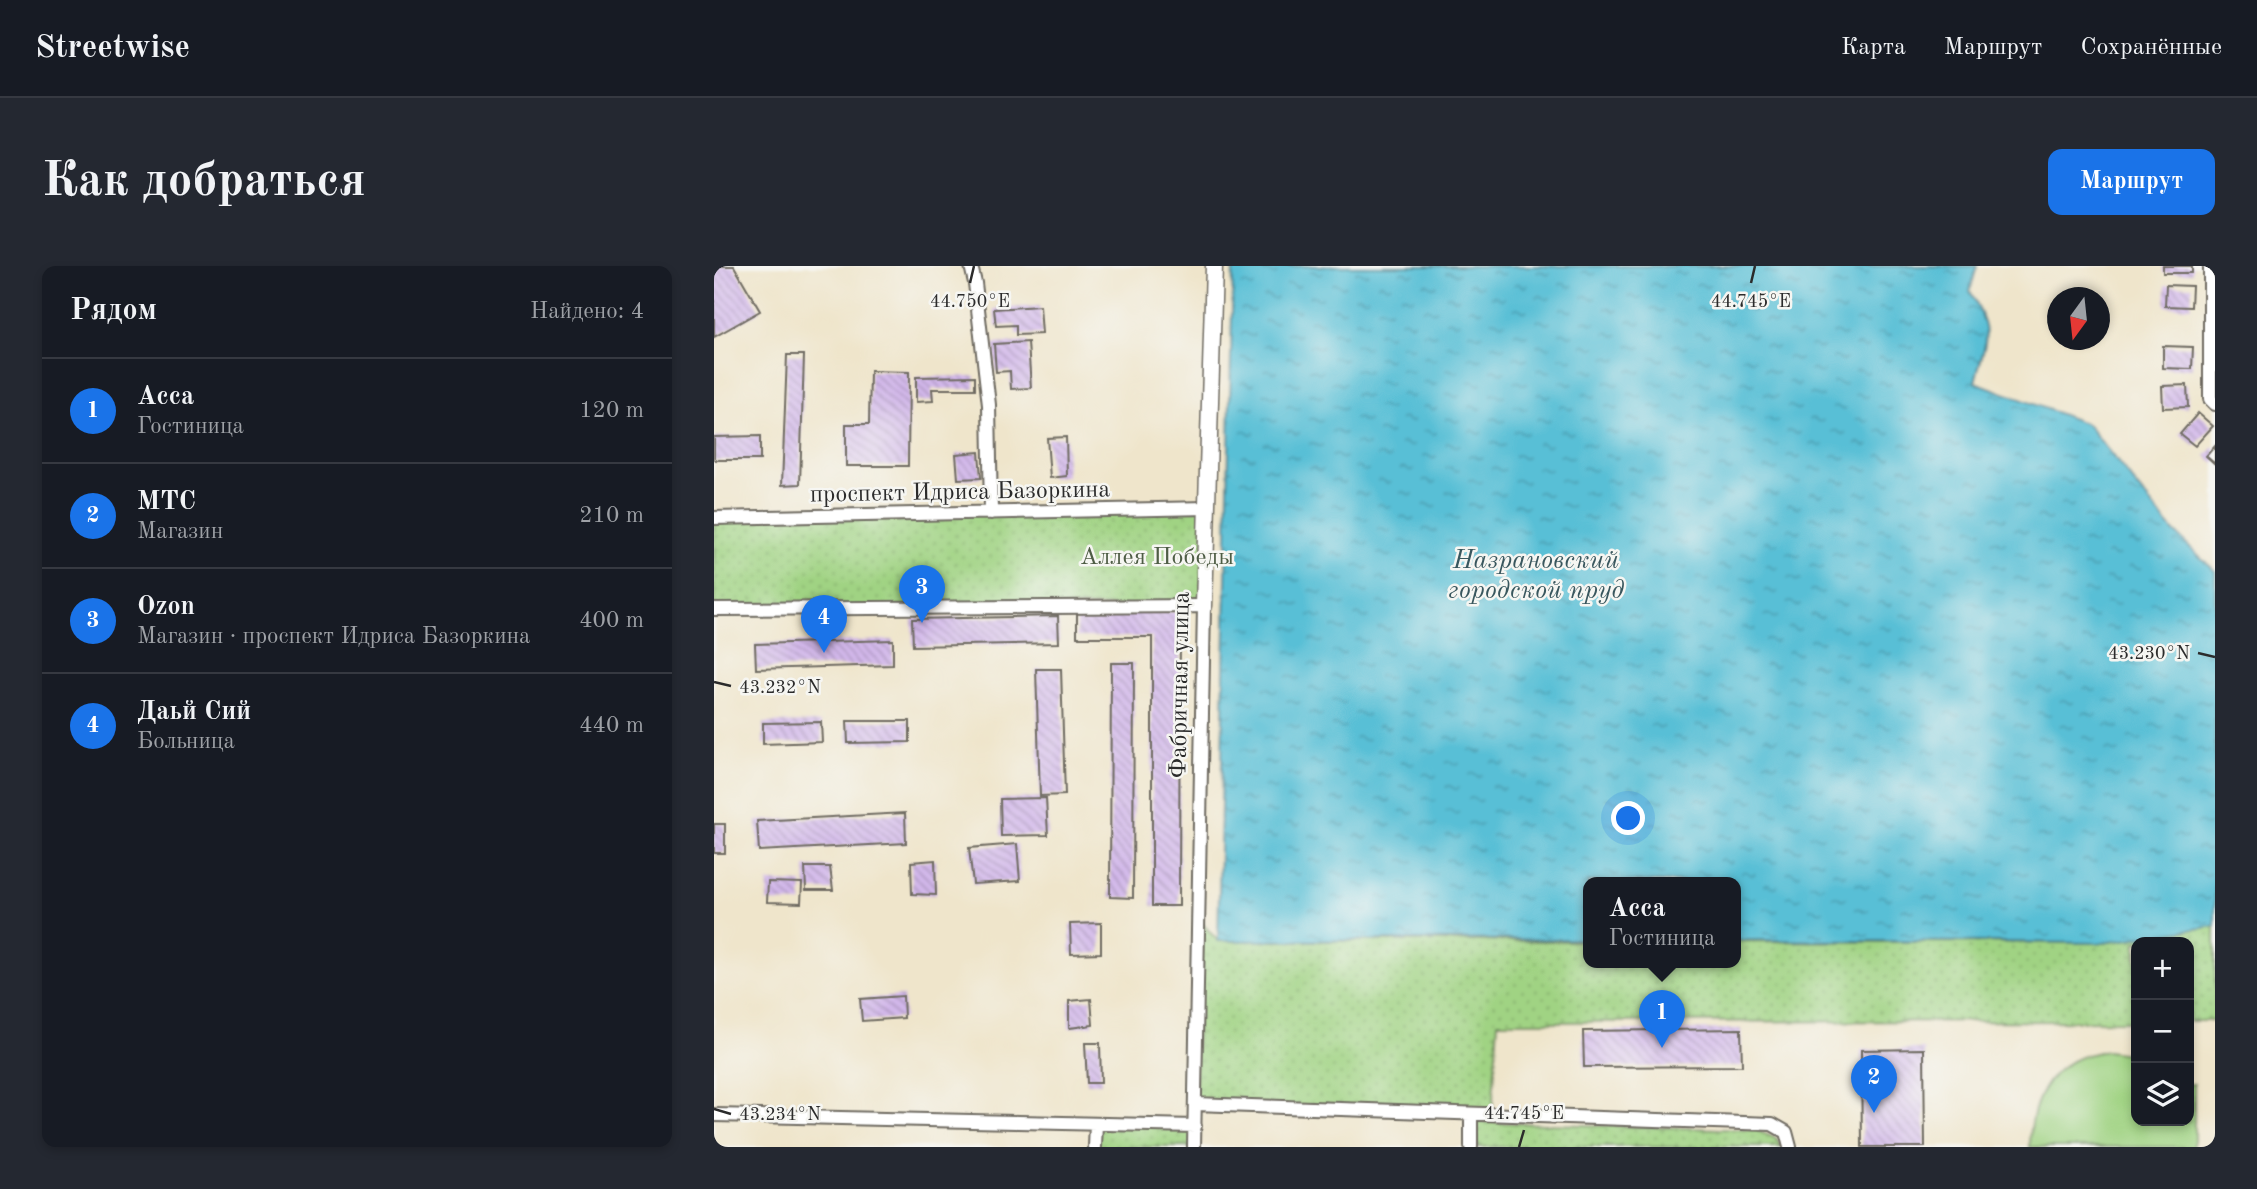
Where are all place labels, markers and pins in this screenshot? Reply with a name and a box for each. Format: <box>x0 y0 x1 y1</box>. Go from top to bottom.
pin: 3 <box>899 565 945 623</box>
pin: 4 <box>801 595 847 653</box>
pin: 1 <box>1639 990 1685 1048</box>
pin: 2 <box>1851 1055 1897 1113</box>

